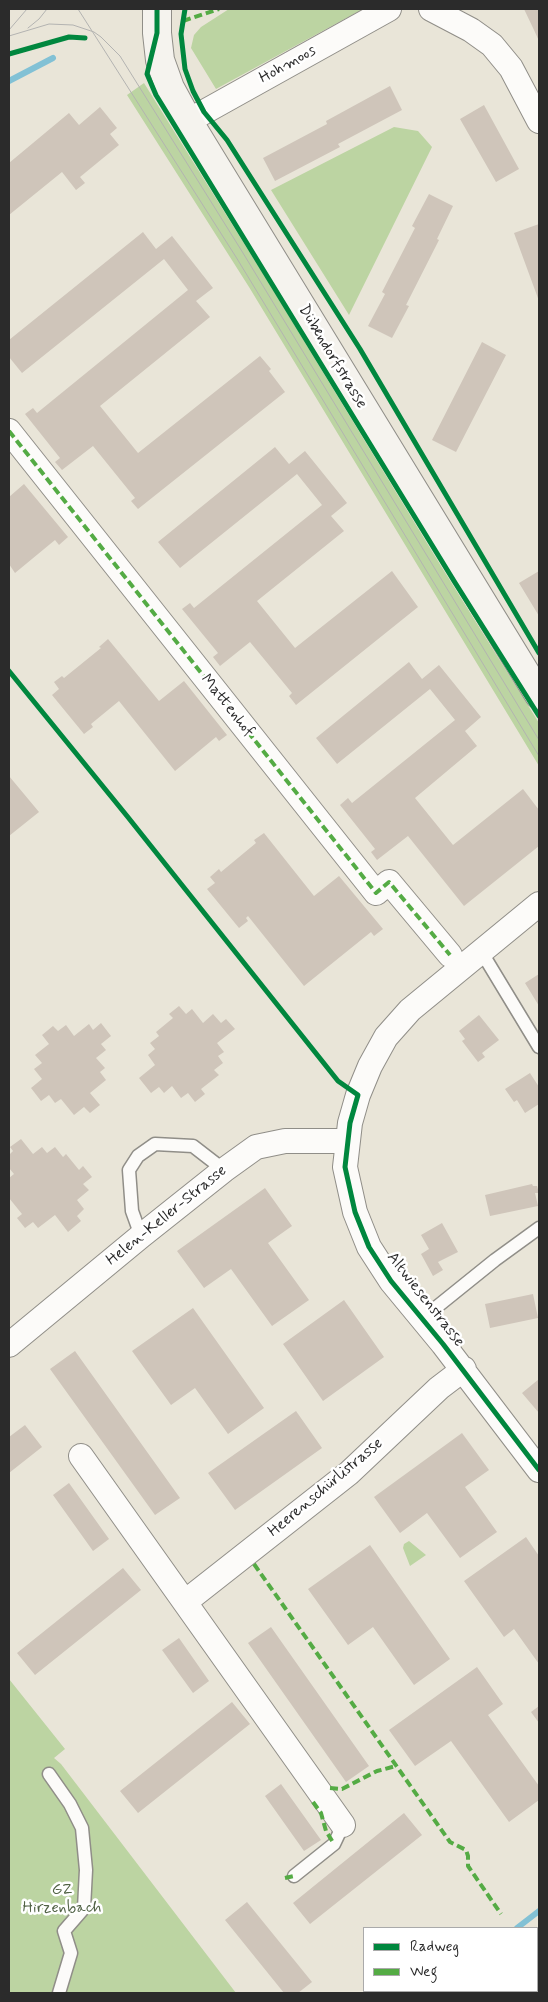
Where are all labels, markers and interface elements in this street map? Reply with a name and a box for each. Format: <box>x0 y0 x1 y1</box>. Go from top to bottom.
street label: Hohmoos <box>256 42 320 88</box>
street label: Dübendorfstrasse <box>293 302 371 412</box>
street label: Mattenhof <box>196 671 258 741</box>
street label: Helen-Keller-Strasse <box>103 1162 231 1270</box>
street label: Altwiesenstrasse <box>382 1249 468 1351</box>
street label: Heerenschürlistrasse <box>265 1434 387 1542</box>
park label: GZ Hirzenbach <box>23 1881 101 1919</box>
legend <box>363 1927 538 1992</box>
text: Radweg <box>410 1937 459 1957</box>
text: Weg <box>410 1962 437 1982</box>

